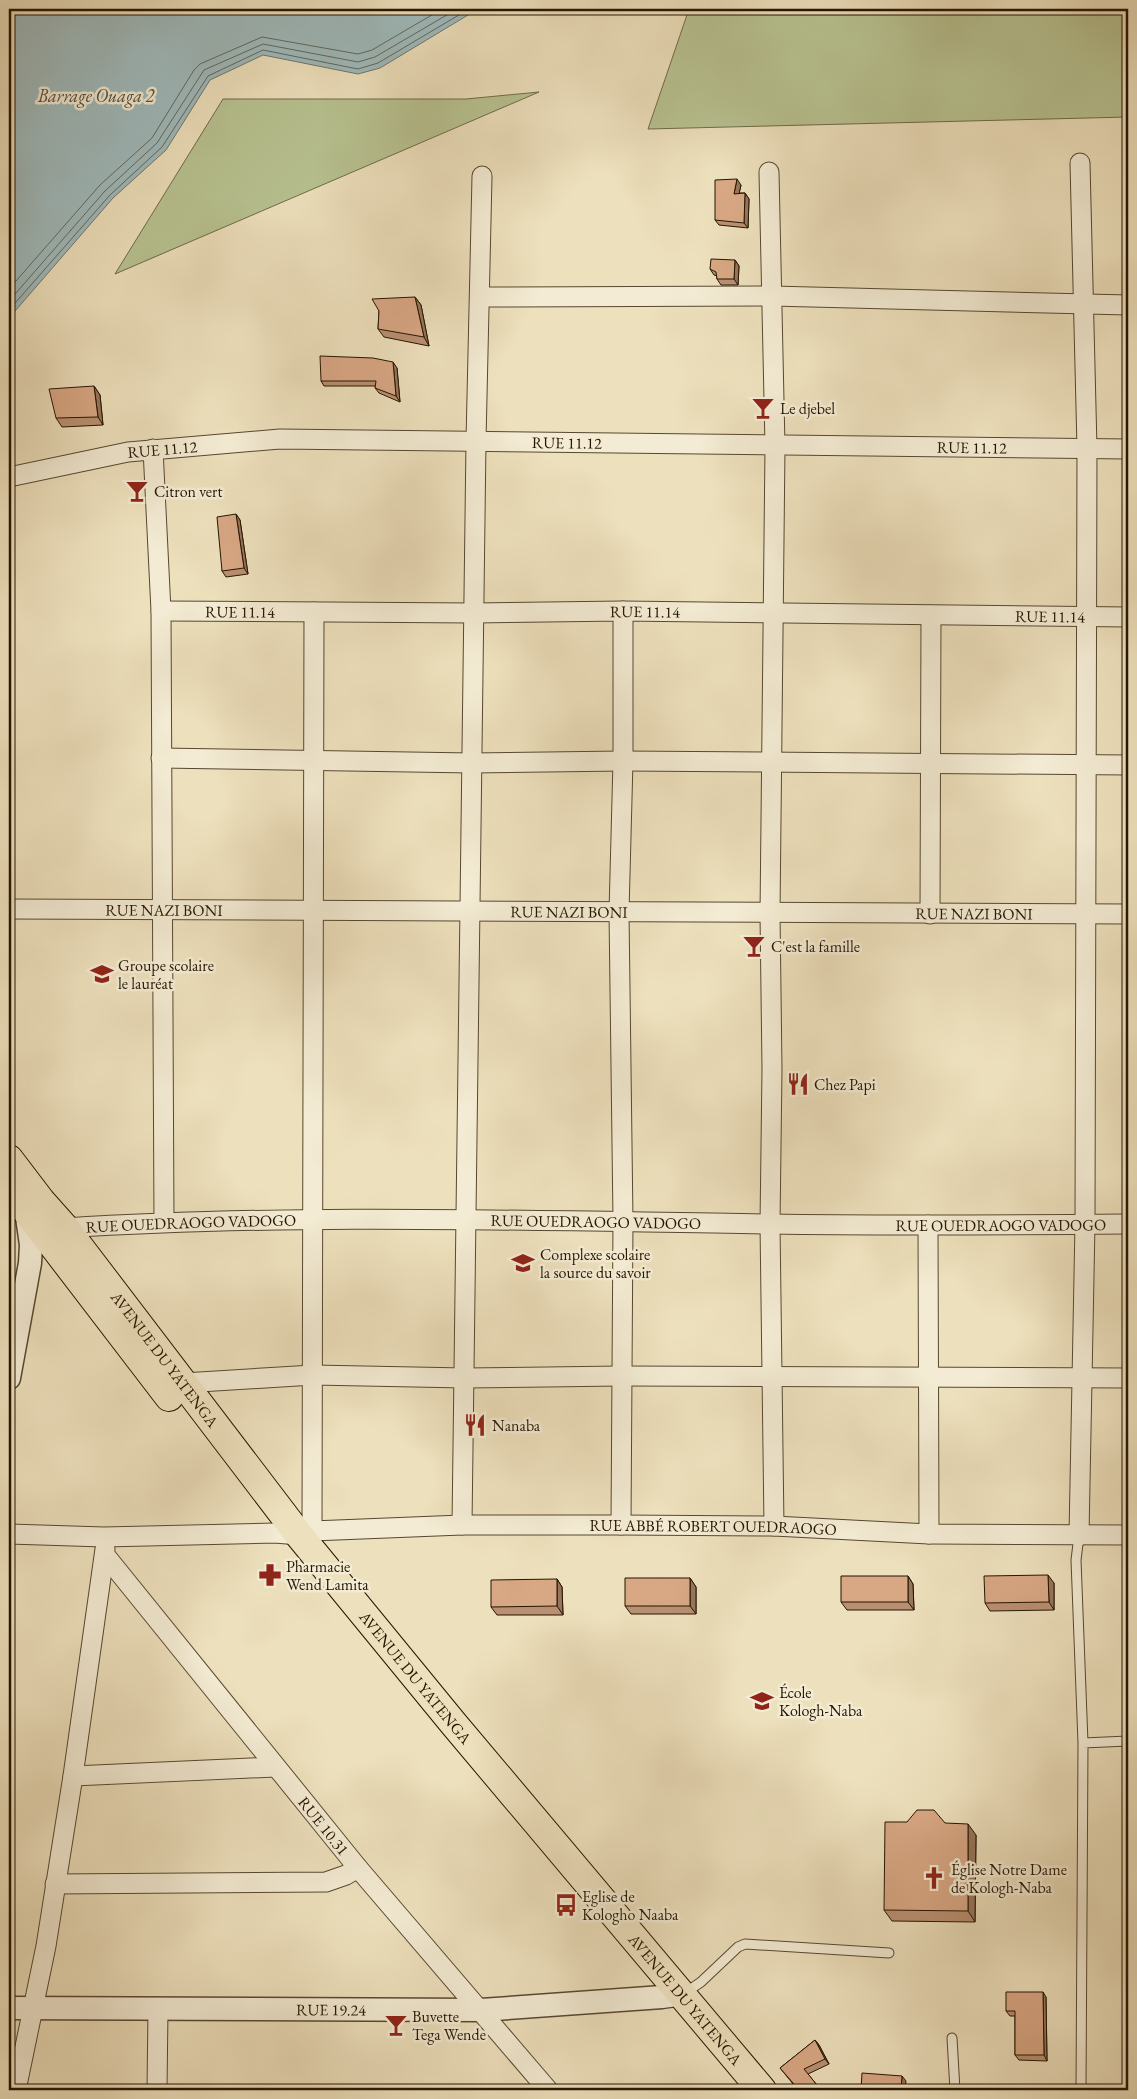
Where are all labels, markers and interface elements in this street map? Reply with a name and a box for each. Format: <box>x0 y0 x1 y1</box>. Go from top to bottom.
water label: Barrage Ouaga 2 <box>37 84 156 108</box>
bar icon: Le djebel <box>750 395 776 421</box>
place label: Le djebel <box>780 398 835 419</box>
street label: RUE 11.12 <box>532 432 602 454</box>
street label: RUE 11.12 <box>127 436 198 463</box>
street label: RUE 11.12 <box>937 437 1007 459</box>
bar icon: Citron vert <box>124 478 150 504</box>
place label: Citron vert <box>154 481 222 502</box>
street label: RUE 11.14 <box>205 601 275 623</box>
street label: RUE 11.14 <box>610 601 680 623</box>
street label: RUE 11.14 <box>1015 606 1085 627</box>
street label: RUE NAZI BONI <box>105 899 223 921</box>
street label: RUE NAZI BONI <box>510 901 628 923</box>
street label: RUE NAZI BONI <box>915 903 1033 925</box>
bar icon: C'est la famille <box>741 933 767 959</box>
place label: C'est la famille <box>771 936 860 957</box>
place label: Groupe scolaire le lauréat <box>118 955 214 994</box>
school or university icon: Groupe scolaire le lauréat <box>89 961 115 987</box>
restaurant icon: Chez Papi <box>785 1071 811 1097</box>
place label: Chez Papi <box>814 1074 876 1095</box>
street label: RUE OUEDRAOGO VADOGO <box>85 1210 296 1238</box>
street label: RUE OUEDRAOGO VADOGO <box>490 1210 701 1234</box>
street label: RUE OUEDRAOGO VADOGO <box>895 1214 1106 1236</box>
place label: Complexe scolaire la source du savoir <box>540 1244 651 1283</box>
school or university icon: Complexe scolaire la source du savoir <box>510 1250 536 1276</box>
street label: AVENUE DU YATENGA <box>105 1287 224 1433</box>
restaurant icon: Nanaba <box>462 1412 488 1438</box>
place label: Nanaba <box>492 1415 541 1436</box>
street label: RUE ABBÉ ROBERT OUEDRAOGO <box>589 1515 837 1540</box>
place label: Pharmacie Wend Lamita <box>286 1556 369 1595</box>
pharmacy icon: Pharmacie Wend Lamita <box>257 1562 283 1588</box>
street label: AVENUE DU YATENGA <box>354 1606 477 1749</box>
place label: École Kologh-Naba <box>779 1682 863 1721</box>
school or university icon: École Kologh-Naba <box>749 1688 775 1714</box>
street label: RUE 10.31 <box>293 1792 354 1860</box>
place label: Église Notre Dame de Kologh-Naba <box>951 1859 1067 1898</box>
church icon: Église Notre Dame de Kologh-Naba <box>921 1865 947 1891</box>
place label: Eglise de Kologho Naaba <box>582 1886 679 1925</box>
bus stop icon: Eglise de Kologho Naaba <box>553 1892 579 1918</box>
street label: AVENUE DU YATENGA <box>623 1929 747 2070</box>
street label: RUE 19.24 <box>296 1999 366 2021</box>
place label: Buvette Tega Wende <box>412 2006 486 2045</box>
bar icon: Buvette Tega Wende <box>383 2012 409 2038</box>

